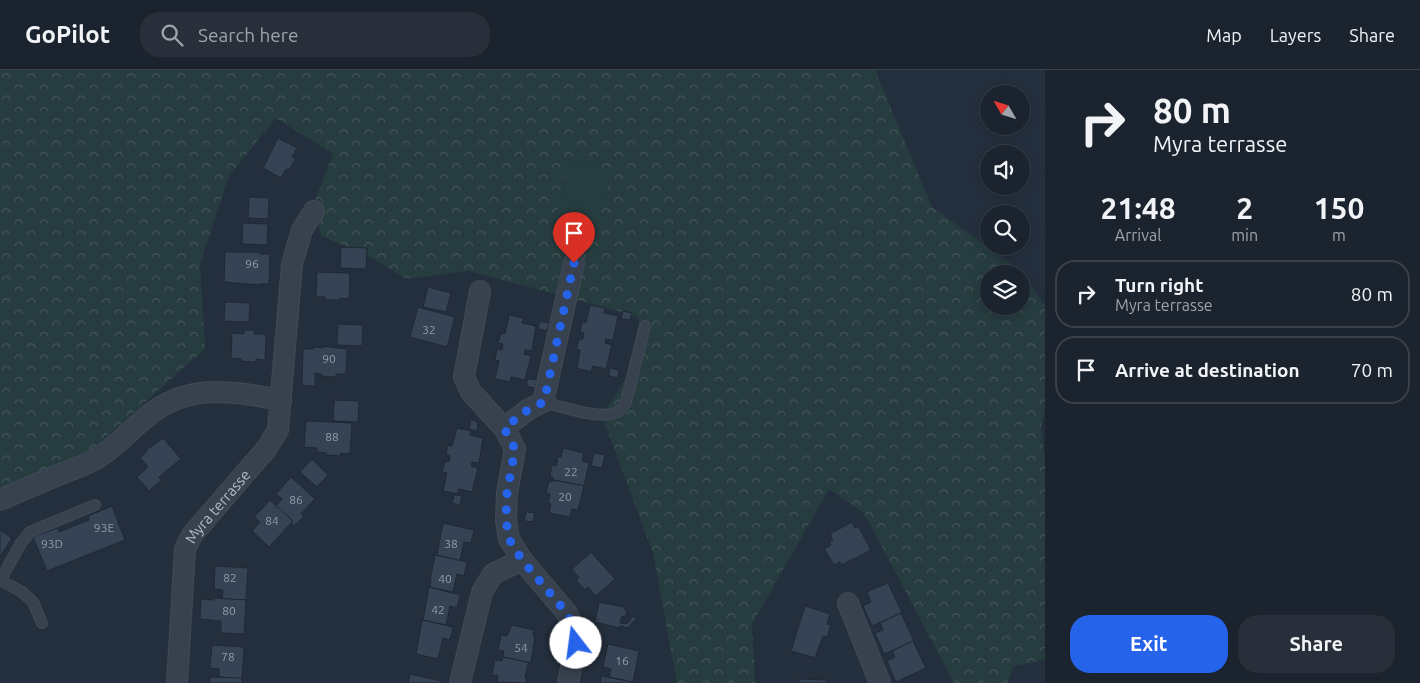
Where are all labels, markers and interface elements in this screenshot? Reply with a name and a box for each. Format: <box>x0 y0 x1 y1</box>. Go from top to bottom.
search box <box>140 12 490 57</box>
text: GoPilot <box>25 21 110 48</box>
icon: search <box>158 21 186 49</box>
text: Search here <box>198 24 298 46</box>
text: Map <box>1206 25 1242 45</box>
text: Layers <box>1270 25 1321 45</box>
text: Share <box>1349 25 1395 45</box>
north arrow <box>980 85 1030 135</box>
map controls <box>980 85 1030 315</box>
icon: right <box>1070 90 1135 155</box>
text: 80 m <box>1153 90 1231 130</box>
text: Myra terrasse <box>1153 131 1287 156</box>
button: sound <box>980 145 1030 195</box>
text: 21:48 <box>1101 191 1176 225</box>
text: 2 <box>1236 191 1253 225</box>
text: 150 <box>1314 191 1364 225</box>
button: search <box>980 205 1030 255</box>
pin <box>553 212 595 263</box>
icon: arrive <box>560 219 588 247</box>
text: Arrival <box>1115 226 1161 244</box>
text: min <box>1231 226 1258 244</box>
text: m <box>1332 226 1346 244</box>
house number: 96 <box>245 257 259 270</box>
button: layers <box>980 265 1030 315</box>
text: Turn right <box>1115 274 1203 296</box>
icon: right <box>1072 280 1100 308</box>
text: 80 m <box>1351 283 1393 305</box>
text: Myra terrasse <box>1115 296 1213 314</box>
house number: 32 <box>422 323 436 336</box>
house number: 90 <box>322 352 336 365</box>
icon: arrive <box>1072 356 1100 384</box>
text: Arrive at destination <box>1115 359 1300 381</box>
text: 70 m <box>1351 359 1393 381</box>
house number: 88 <box>325 430 339 443</box>
house number: 22 <box>564 465 578 478</box>
street label: Myra terrasse <box>181 466 253 546</box>
house number: 20 <box>558 490 572 503</box>
house number: 86 <box>289 493 303 506</box>
house number: 84 <box>265 514 279 527</box>
house number: 93E <box>94 521 114 534</box>
house number: 93D <box>41 537 63 550</box>
house number: 38 <box>444 537 458 550</box>
house number: 82 <box>223 571 237 584</box>
house number: 40 <box>438 572 452 585</box>
house number: 42 <box>431 603 445 616</box>
house number: 80 <box>222 604 236 617</box>
button: Exit <box>1070 615 1228 673</box>
button: Share <box>1238 615 1395 673</box>
position arrow <box>549 616 601 668</box>
house number: 54 <box>514 641 528 654</box>
house number: 78 <box>221 650 235 663</box>
house number: 16 <box>615 654 629 667</box>

